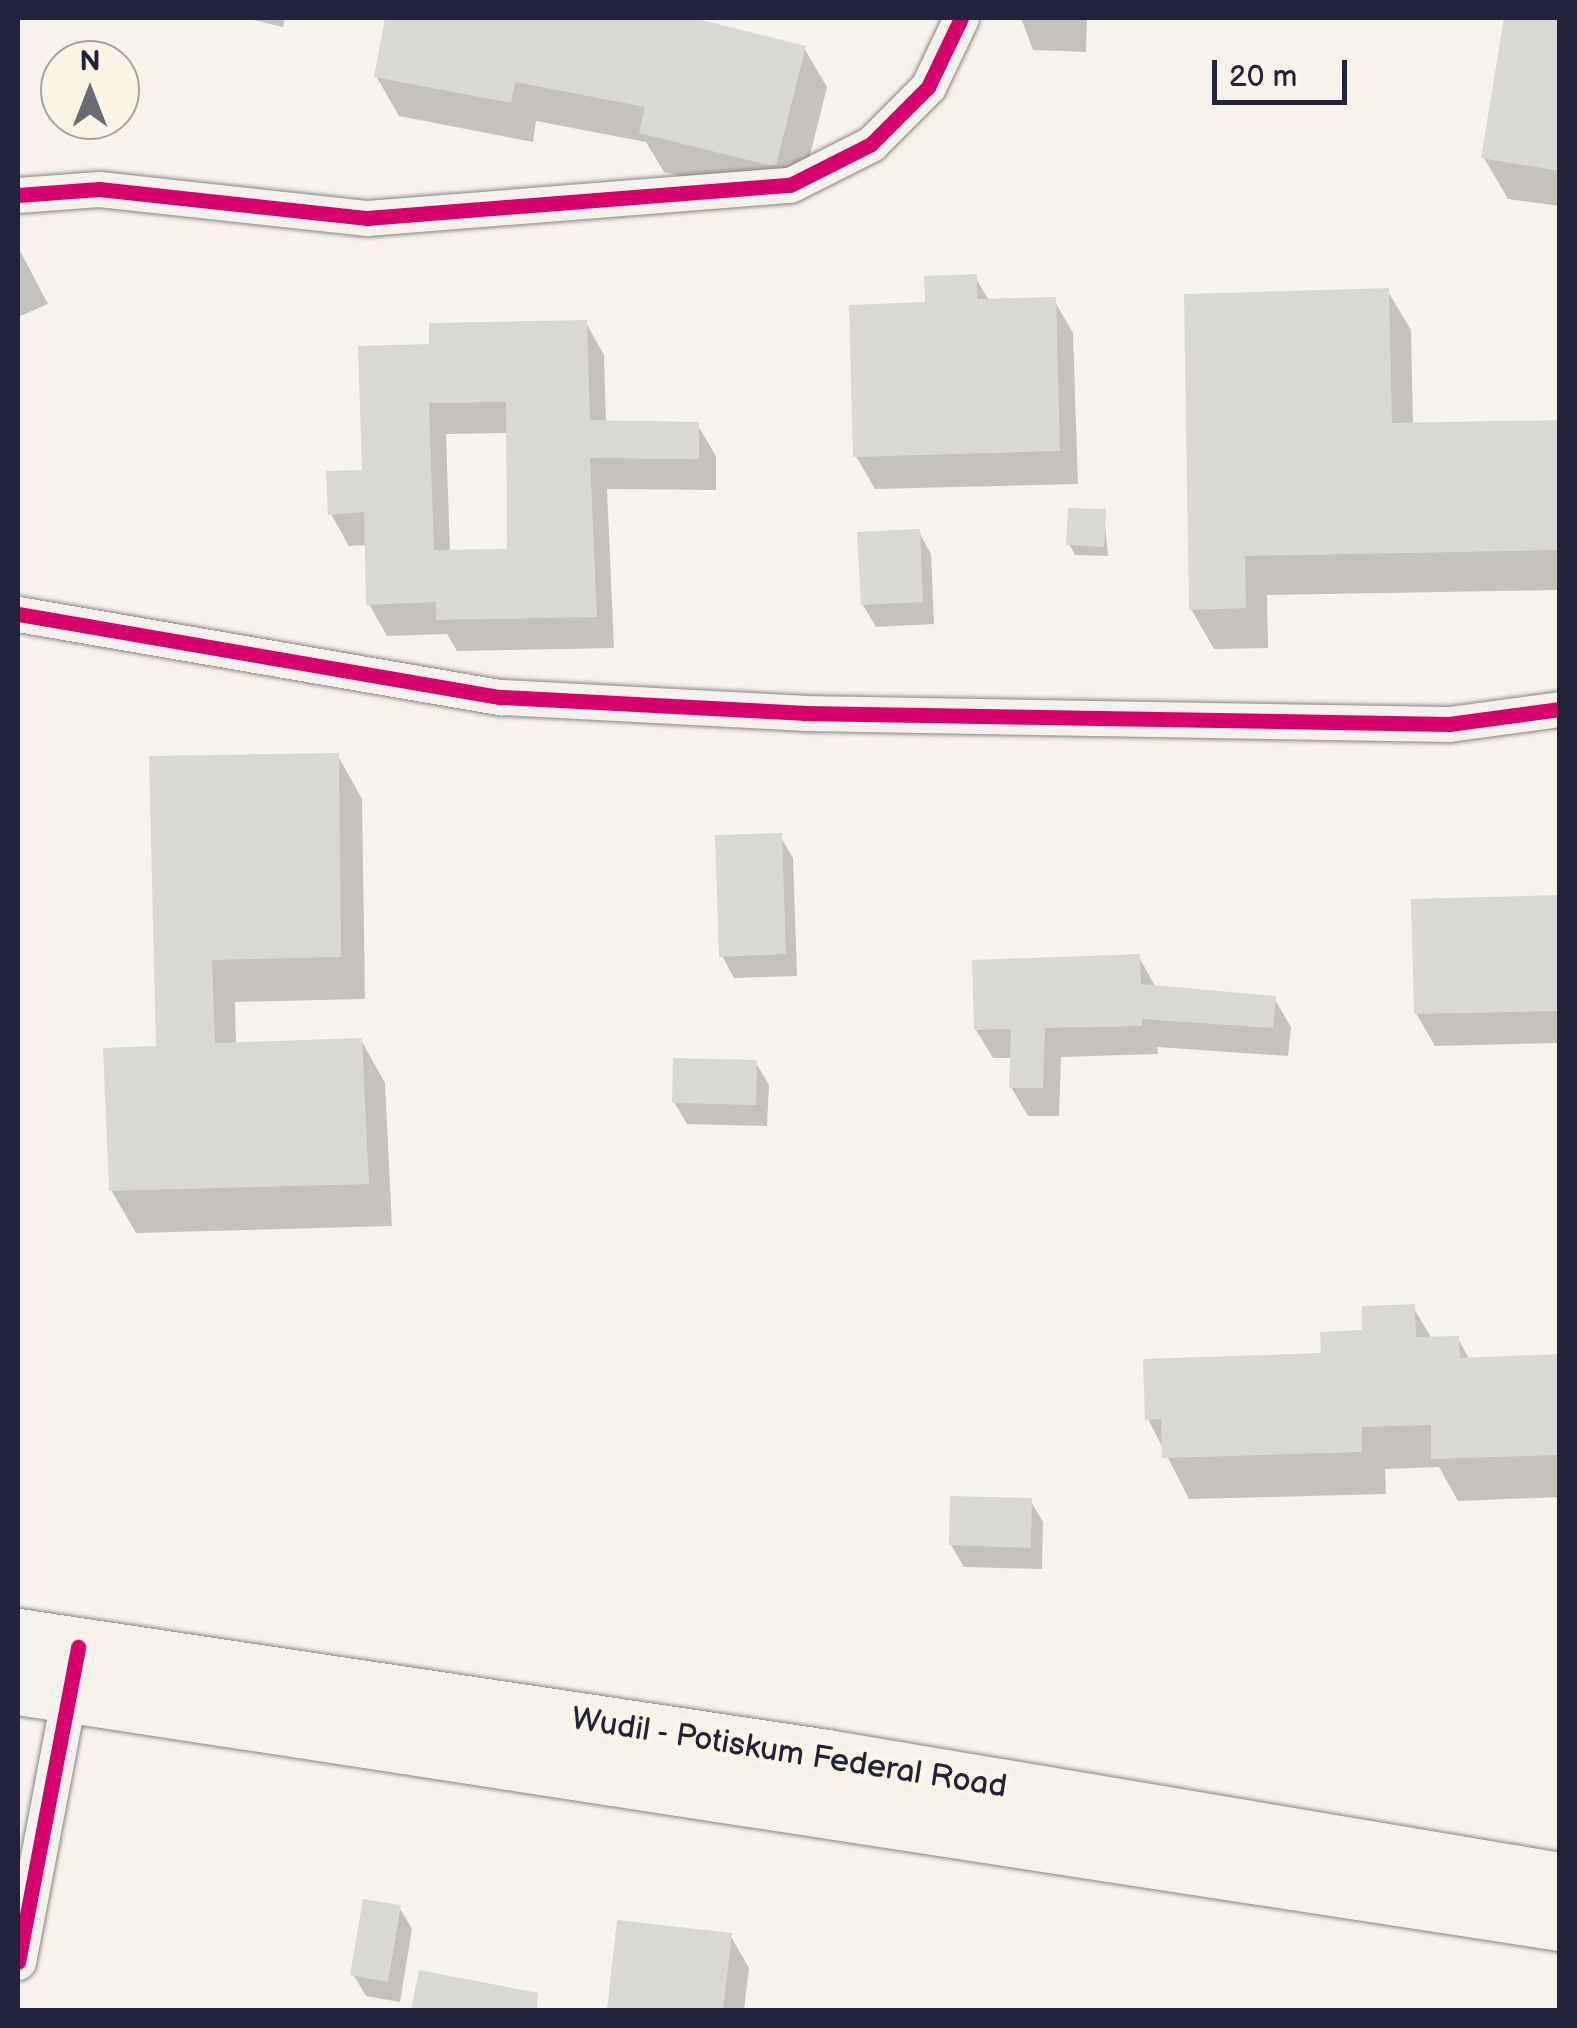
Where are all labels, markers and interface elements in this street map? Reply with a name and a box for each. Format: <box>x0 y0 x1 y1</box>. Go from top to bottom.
north arrow <box>40 40 140 140</box>
scale bar <box>1217 40 1352 102</box>
text: N <box>79 45 101 78</box>
text: 20 m <box>1229 59 1297 95</box>
street label: Wudil - Potiskum Federal Road <box>567 1700 1011 1808</box>

